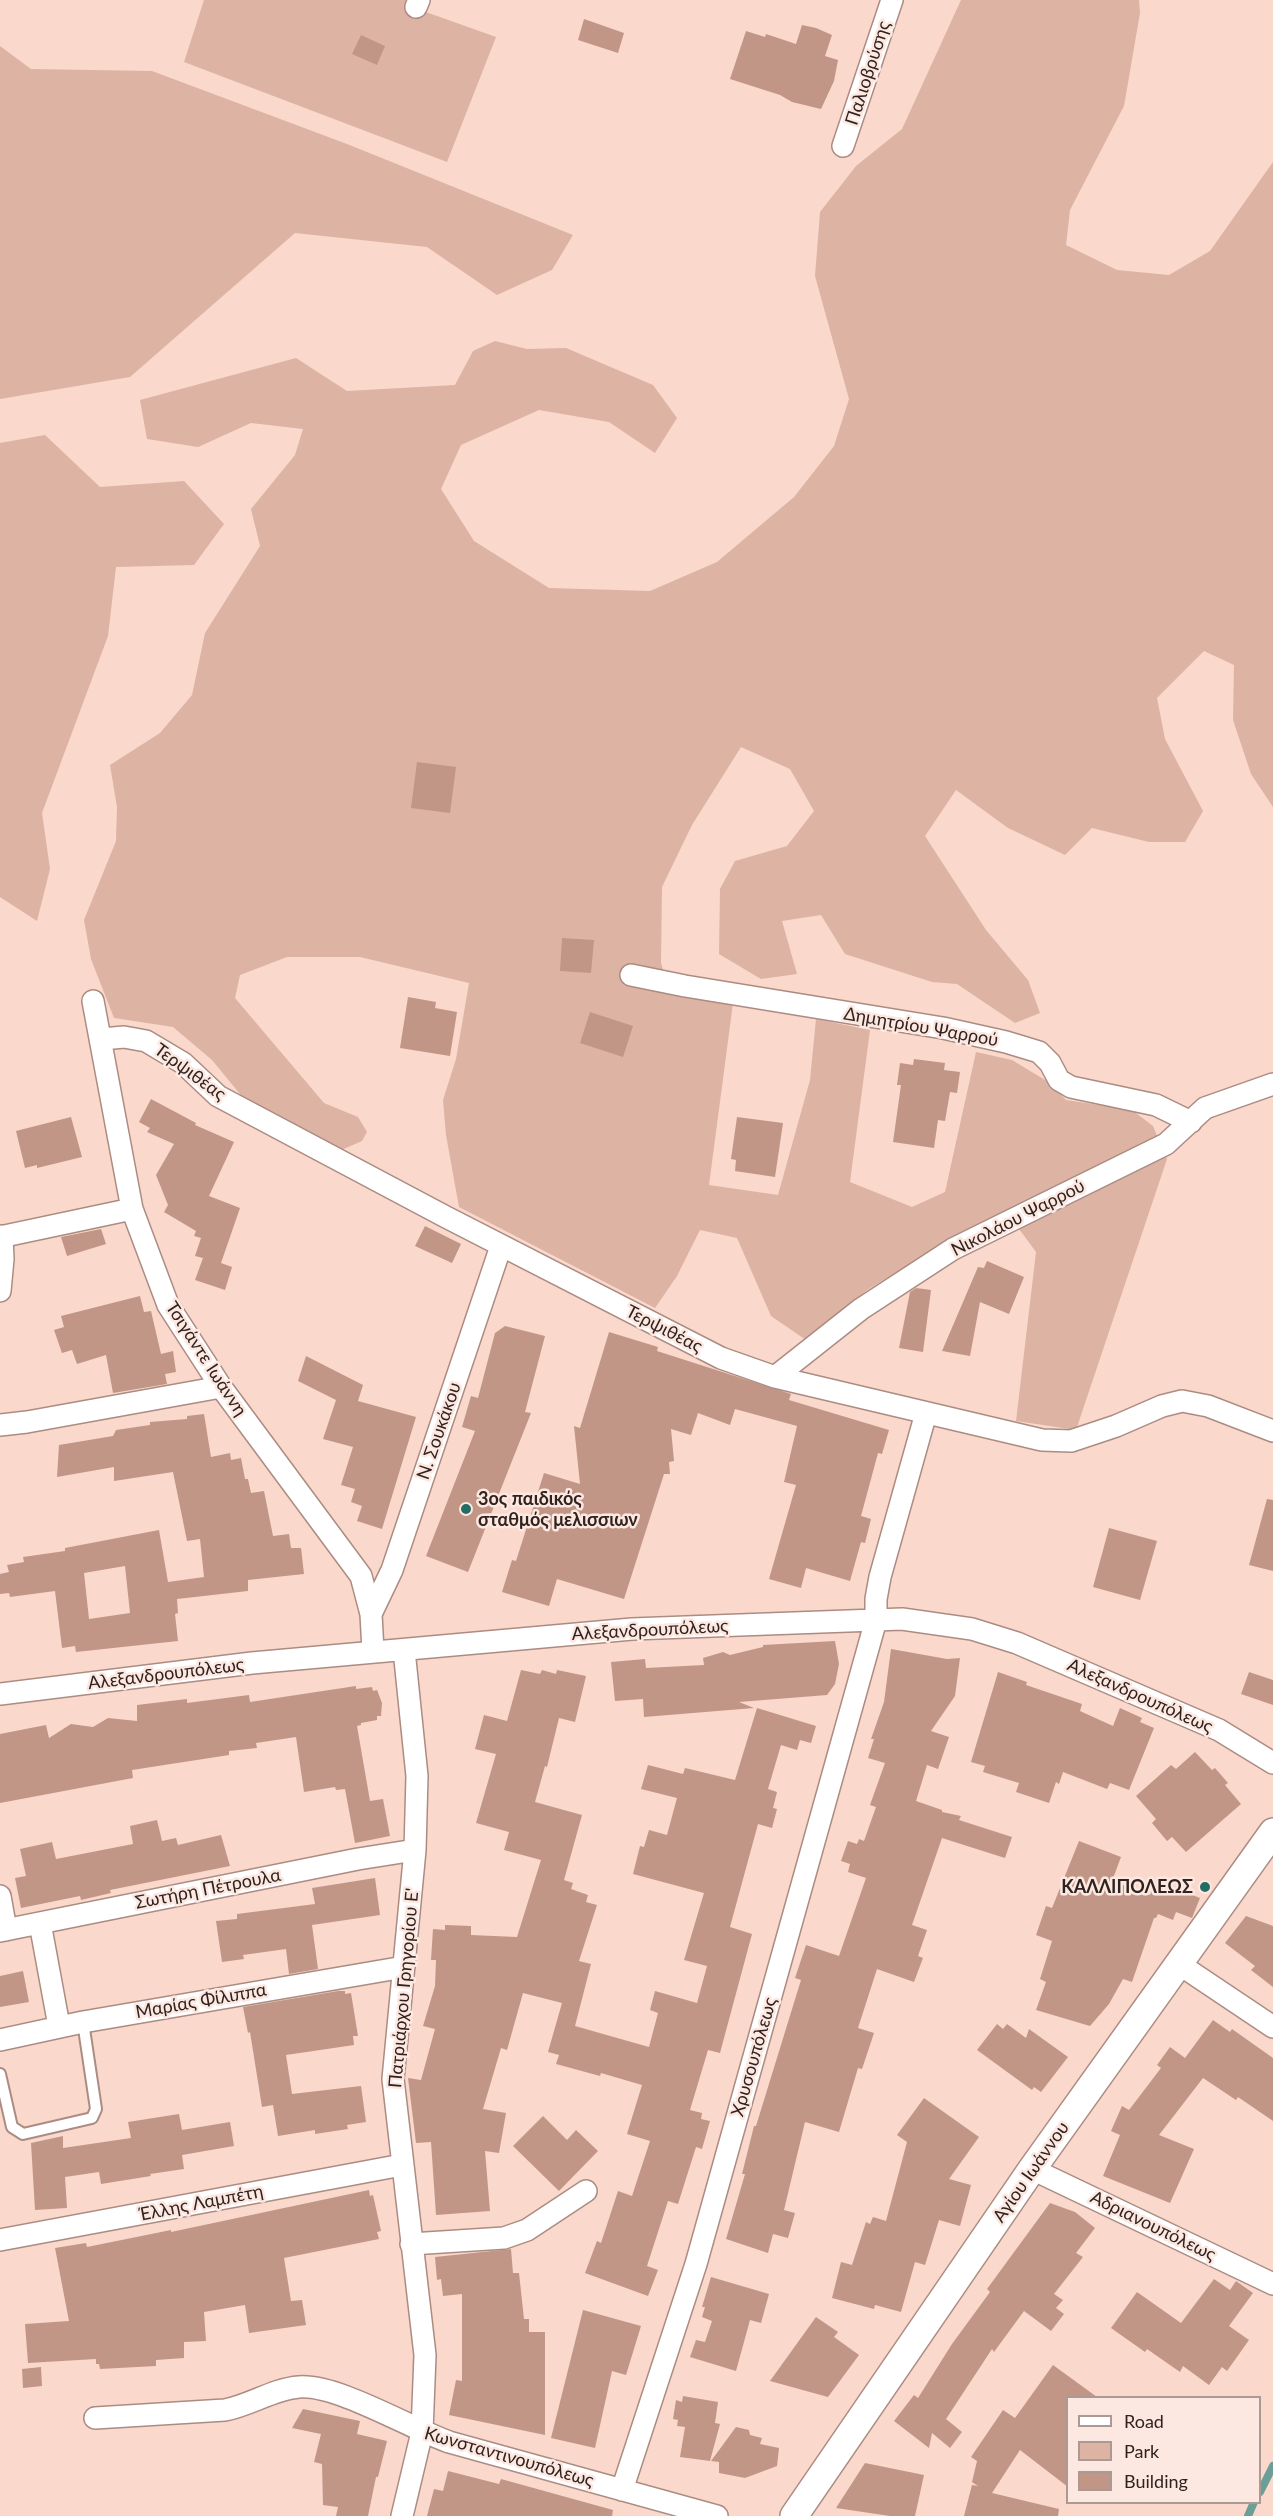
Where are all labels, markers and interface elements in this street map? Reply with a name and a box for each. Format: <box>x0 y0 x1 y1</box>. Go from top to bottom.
street label: Παλιοβρύσης <box>841 18 895 128</box>
street label: Δημητρίου Ψαρρού <box>842 1003 1000 1051</box>
street label: Τερψιθέας <box>150 1039 230 1105</box>
street label: Νικολάου Ψαρρού <box>948 1175 1088 1261</box>
street label: Τσιγάντε Ιωάννη <box>161 1298 251 1420</box>
street label: Τερψιθέας <box>622 1301 706 1357</box>
street label: Ν. Σουκάκου <box>412 1380 466 1482</box>
place label: 3ος παιδικός σταθμός μελισσιων <box>478 1488 638 1530</box>
marker: 3ος παιδικός σταθμός μελισσιων <box>459 1502 473 1516</box>
street label: Αλεξανδρουπόλεως <box>571 1615 729 1645</box>
street label: Αλεξανδρουπόλεως <box>87 1654 245 1694</box>
street label: Αλεξανδρουπόλεως <box>1064 1654 1216 1738</box>
street label: Σωτήρη Πέτρουλα <box>133 1864 283 1914</box>
place label: ΚΑΛΛΙΠΟΛΕΩΣ <box>1061 1876 1193 1898</box>
marker: ΚΑΛΛΙΠΟΛΕΩΣ <box>1198 1880 1212 1894</box>
street label: Πατριάρχου Γρηγορίου Ε' <box>385 1887 423 2089</box>
street label: Μαρίας Φίλιππα <box>134 1979 268 2023</box>
street label: Χρυσουπόλεως <box>727 1995 781 2119</box>
street label: Αγίου Ιωάννου <box>988 2117 1074 2227</box>
street label: Έλλης Λαμπέτη <box>137 2180 265 2226</box>
street label: Αδριανουπόλεως <box>1087 2186 1219 2266</box>
legend <box>1066 2396 1261 2504</box>
text: Road <box>1124 2410 1164 2432</box>
street label: Κωνσταντινουπόλεως <box>422 2422 596 2492</box>
text: Park <box>1124 2440 1159 2462</box>
text: Building <box>1124 2470 1188 2492</box>

